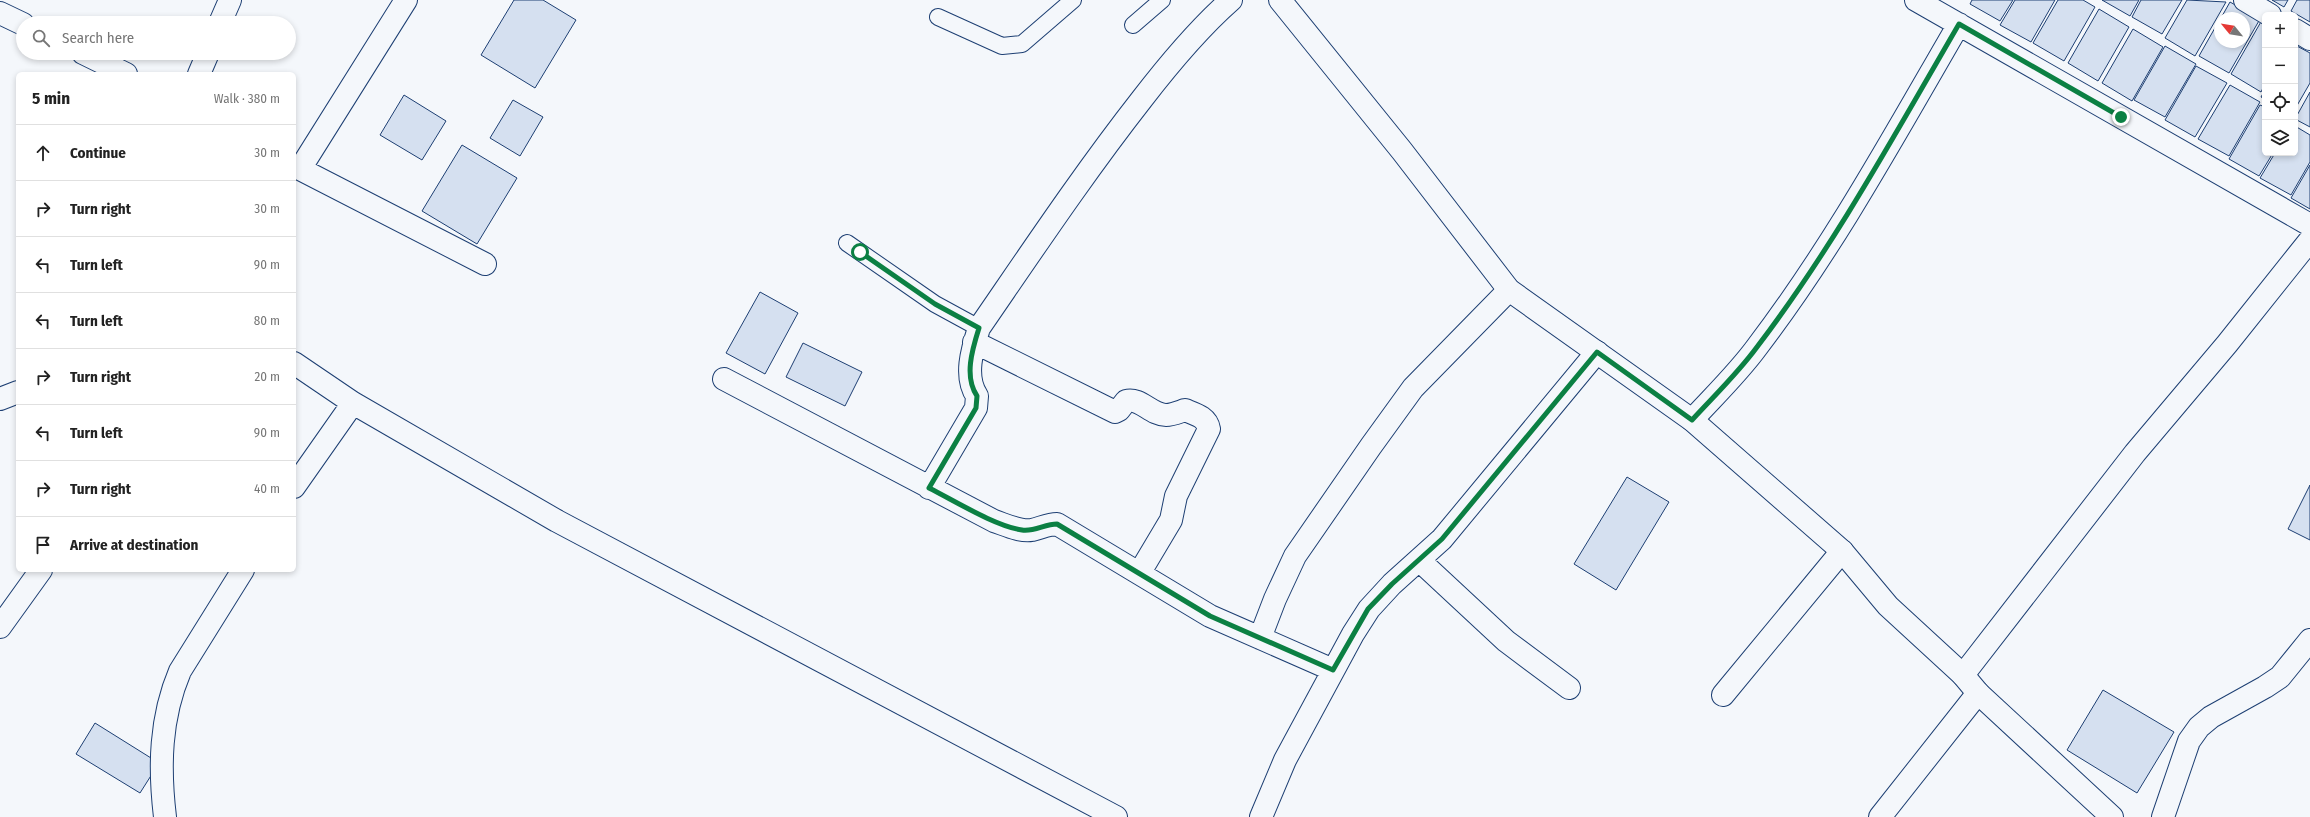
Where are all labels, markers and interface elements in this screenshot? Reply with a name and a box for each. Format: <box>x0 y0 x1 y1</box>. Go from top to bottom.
north arrow <box>2214 12 2250 48</box>
map controls <box>2262 12 2298 156</box>
button: + <box>2262 12 2298 48</box>
search box <box>16 16 296 60</box>
icon: search <box>30 27 52 49</box>
text: Search here <box>62 29 134 47</box>
button: − <box>2262 48 2298 84</box>
button: locate <box>2262 84 2298 120</box>
text: 5 min <box>32 88 70 109</box>
text: Walk · 380 m <box>214 91 280 106</box>
route end <box>2112 108 2130 126</box>
button: layers <box>2262 120 2298 156</box>
icon: ahead <box>32 142 54 164</box>
text: Continue <box>70 144 126 162</box>
text: 30 m <box>254 145 280 160</box>
icon: right <box>32 198 54 220</box>
text: Turn right <box>70 200 131 218</box>
text: 30 m <box>254 201 280 216</box>
route start <box>851 243 869 261</box>
icon: left <box>32 254 54 276</box>
text: Turn left <box>70 256 123 274</box>
text: 90 m <box>254 257 280 272</box>
icon: left <box>32 310 54 332</box>
text: Turn left <box>70 312 123 330</box>
text: 80 m <box>254 313 280 328</box>
icon: right <box>32 366 54 388</box>
text: Turn right <box>70 368 131 386</box>
text: 20 m <box>254 369 280 384</box>
icon: left <box>32 422 54 444</box>
text: Turn left <box>70 424 123 442</box>
text: 90 m <box>254 425 280 440</box>
icon: right <box>32 478 54 500</box>
text: Turn right <box>70 480 131 498</box>
text: 40 m <box>254 481 280 496</box>
icon: arrive <box>32 534 54 556</box>
text: Arrive at destination <box>70 536 198 554</box>

